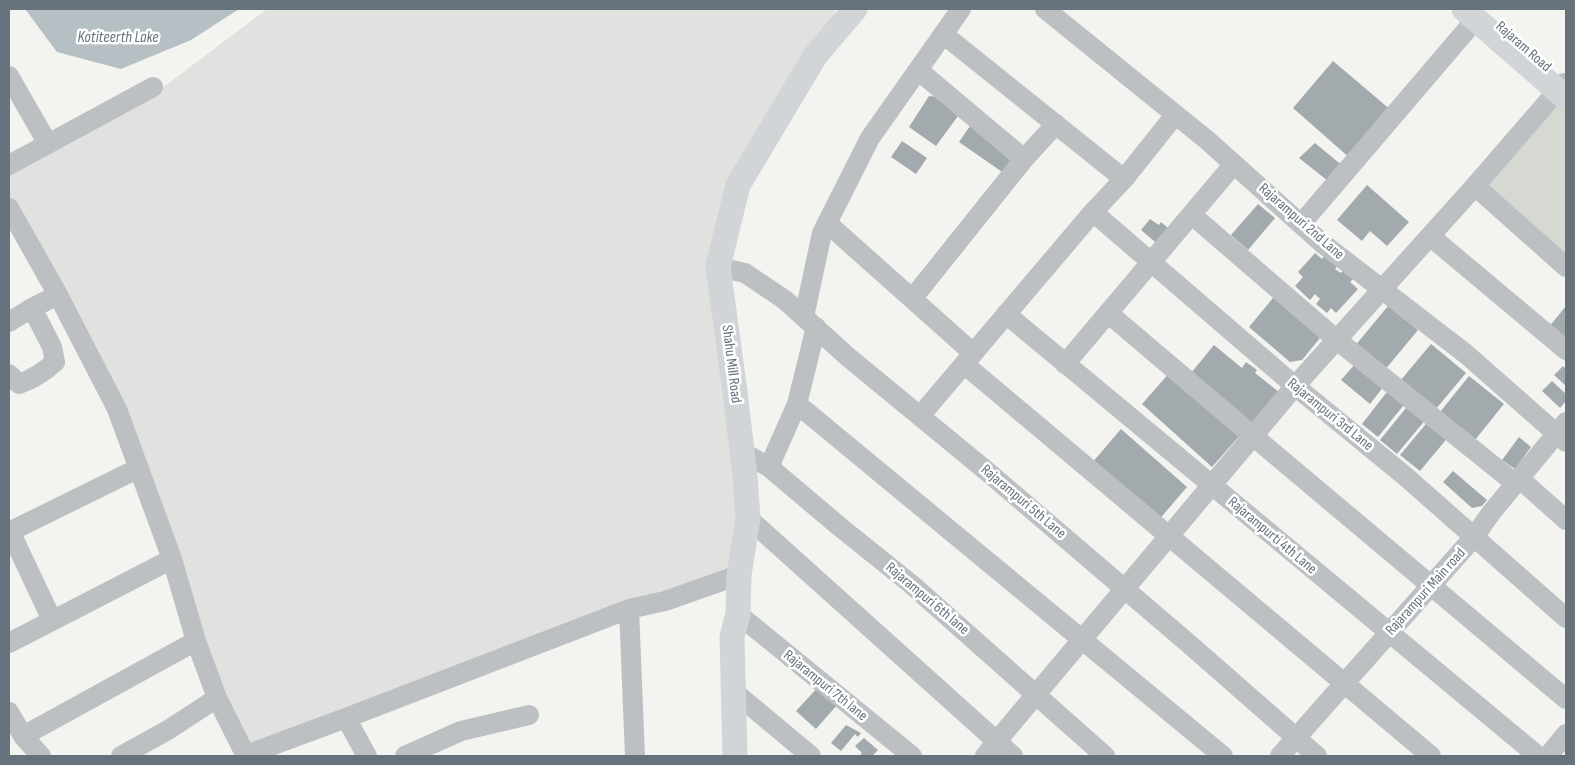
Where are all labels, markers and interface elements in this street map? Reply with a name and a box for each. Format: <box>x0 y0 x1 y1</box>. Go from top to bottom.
street label: Rajaram Road <box>1492 18 1554 76</box>
water label: Kotiteerth Lake <box>78 28 158 48</box>
street label: Rajarampuri 2nd Lane <box>1255 180 1347 264</box>
street label: Shahu Mill Road <box>717 324 745 404</box>
street label: Rajarampuri 3rd Lane <box>1283 375 1377 455</box>
street label: Rajarampuri 5th Lane <box>977 461 1069 543</box>
street label: Rajarampurti 4th Lane <box>1224 494 1320 578</box>
street label: Rajarampuri Main road <box>1382 545 1470 639</box>
street label: Rajarampuri 6th lane <box>882 559 972 639</box>
street label: Rajarampuri 7th lane <box>779 647 871 725</box>

